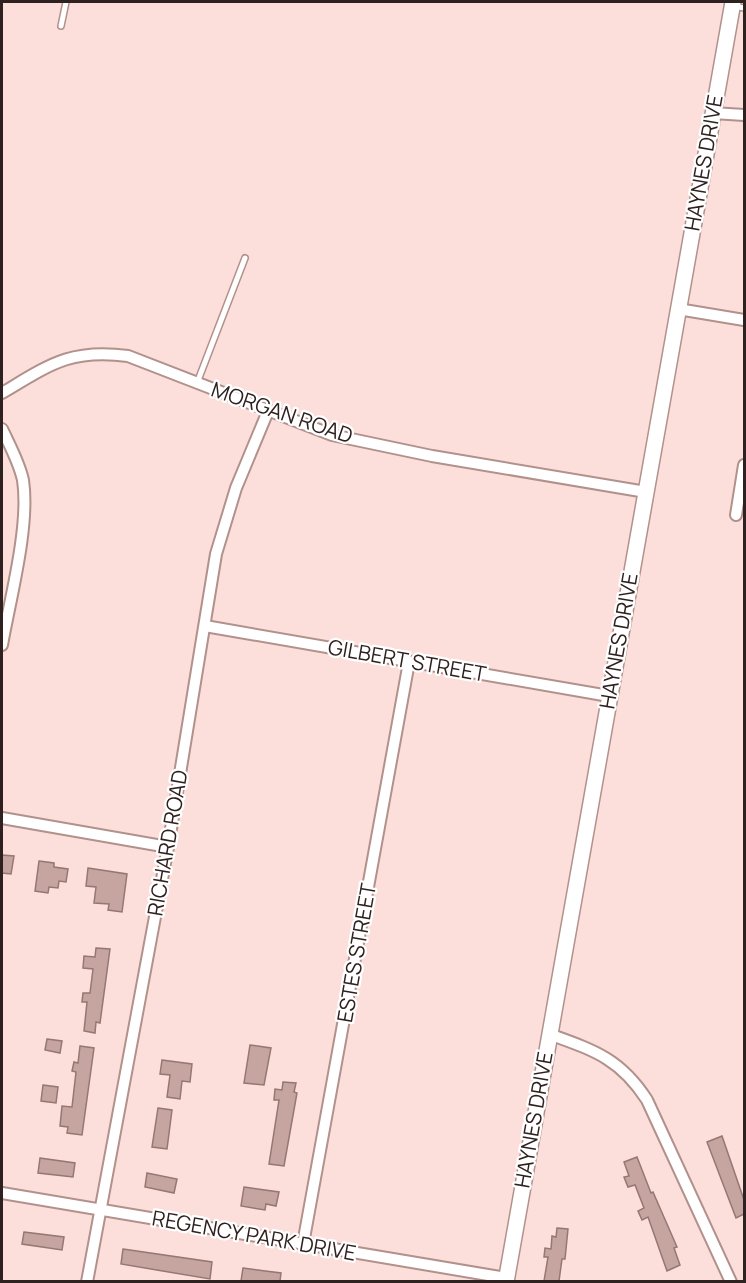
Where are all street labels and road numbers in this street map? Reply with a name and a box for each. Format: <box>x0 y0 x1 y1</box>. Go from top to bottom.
street label: HAYNES DRIVE <box>677 92 729 233</box>
street label: MORGAN ROAD <box>208 375 357 449</box>
street label: HAYNES DRIVE <box>592 570 644 711</box>
street label: GILBERT STREET <box>326 632 489 688</box>
street label: RICHARD ROAD <box>140 768 194 918</box>
street label: ESTES STREET <box>330 881 382 1025</box>
street label: HAYNES DRIVE <box>507 1049 559 1190</box>
street label: REGENCY PARK DRIVE <box>150 1203 358 1267</box>

